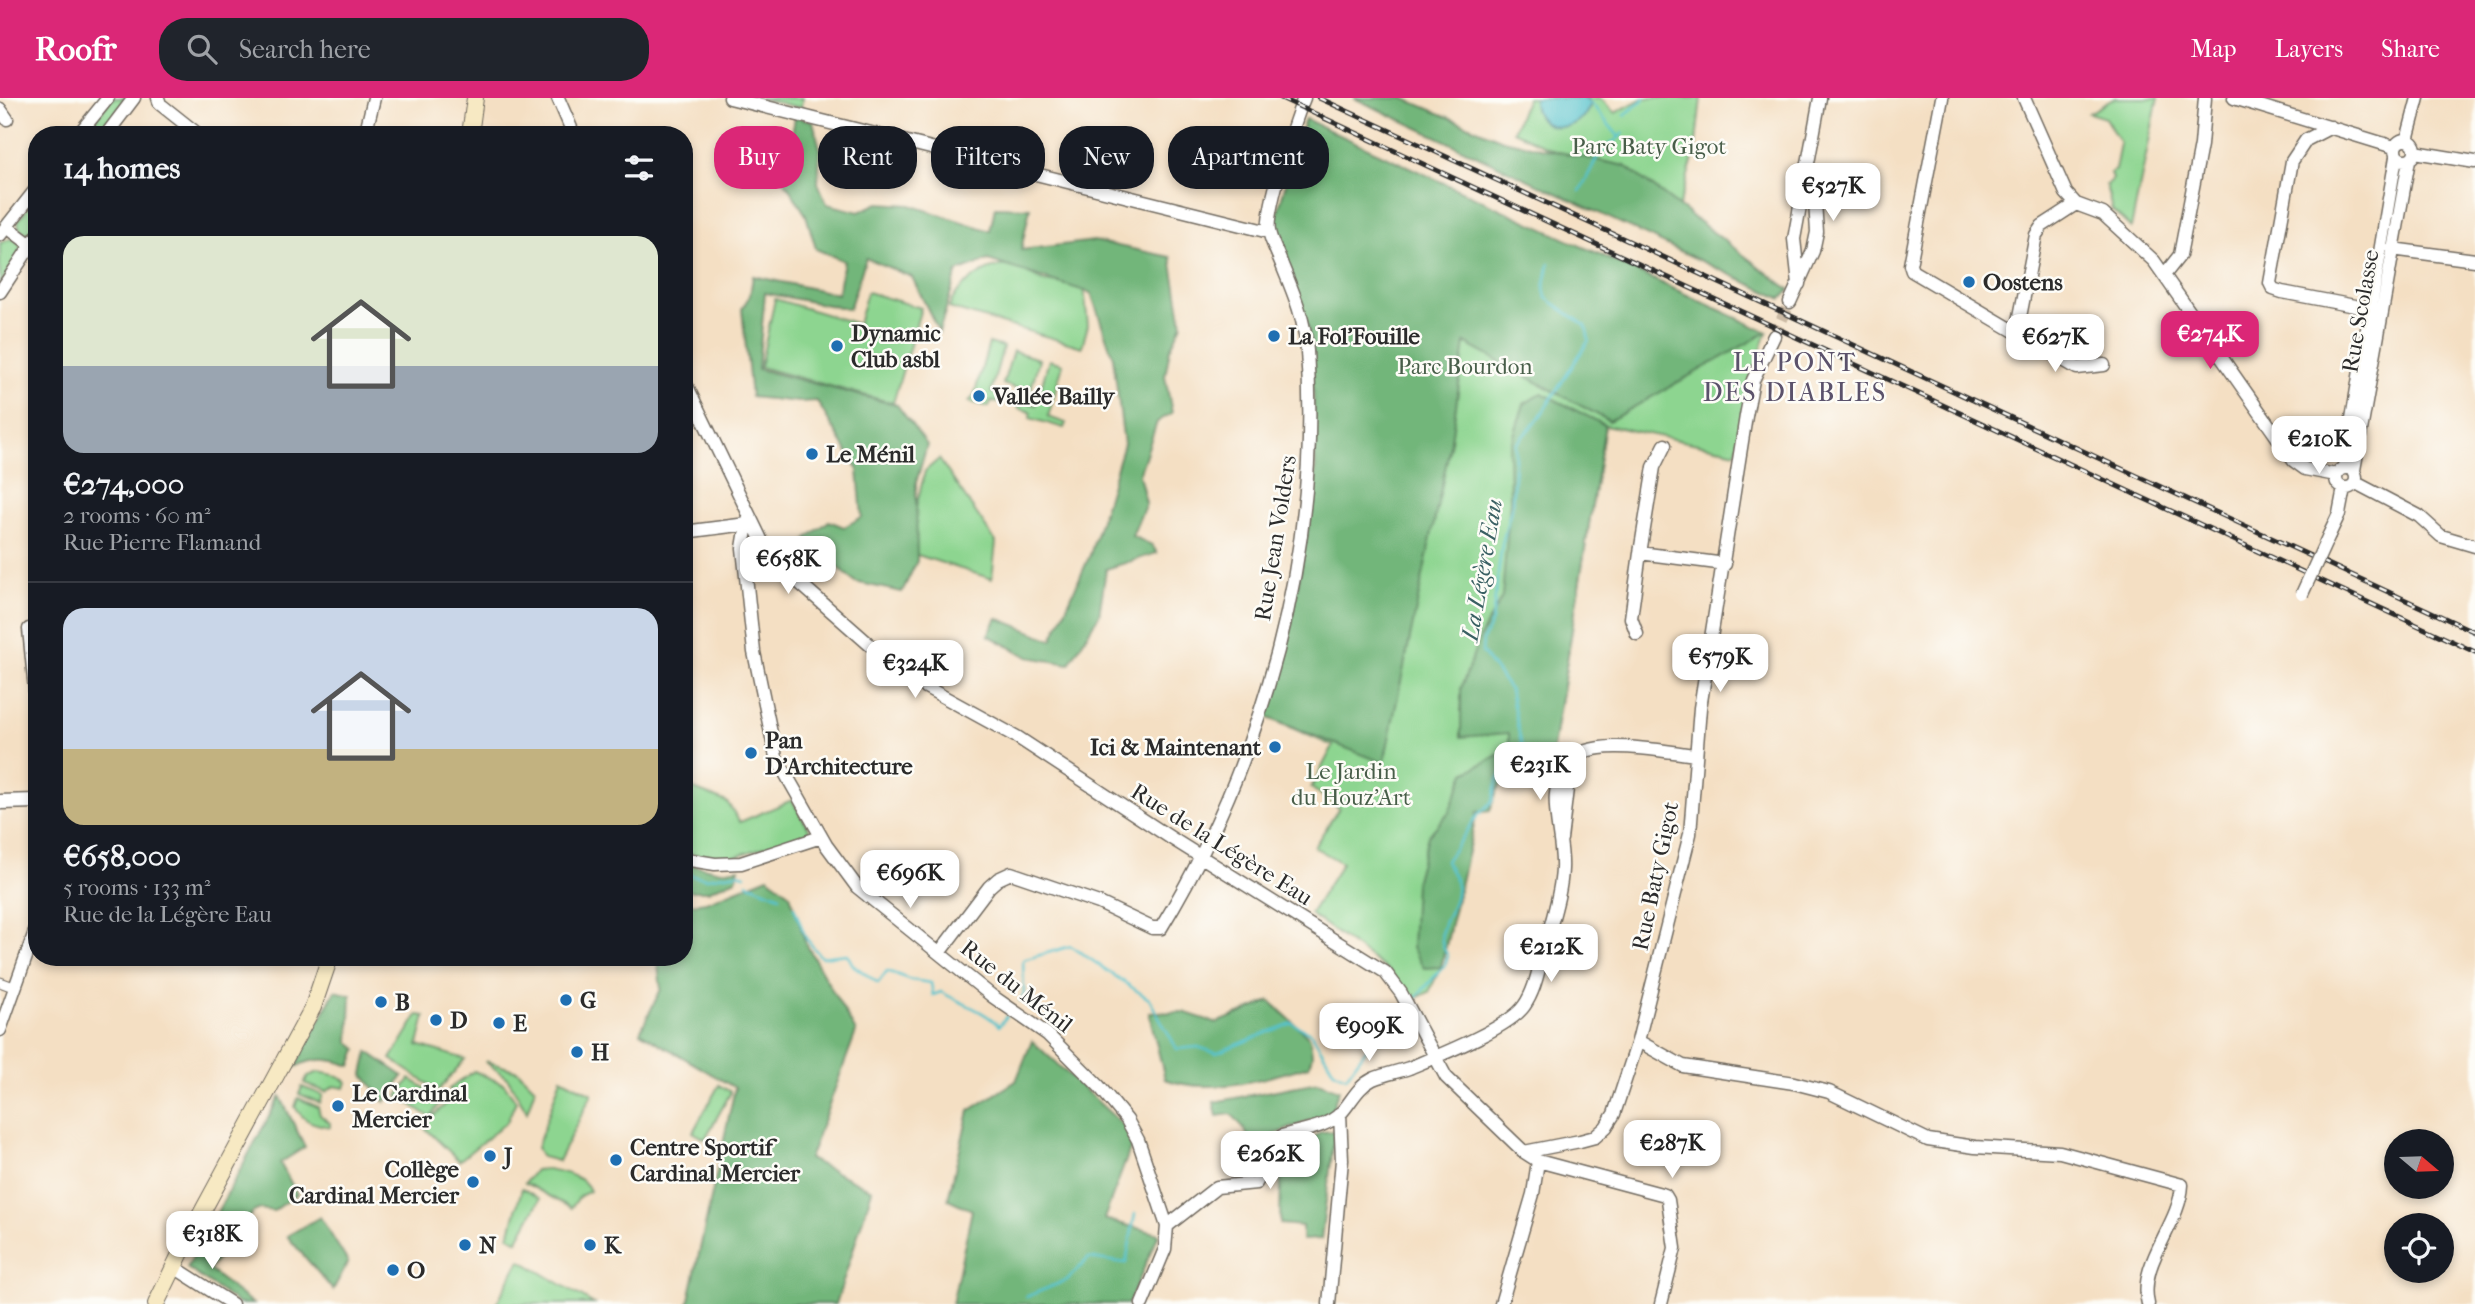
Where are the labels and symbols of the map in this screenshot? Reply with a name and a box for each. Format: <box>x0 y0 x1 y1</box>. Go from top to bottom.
park label: Parc Baty Gigot <box>1571 133 1727 160</box>
pin: €527K <box>1784 164 1882 223</box>
street label: Rue Scolasse <box>2336 247 2385 375</box>
place label: Oostens <box>1983 269 2063 296</box>
marker: Oostens <box>1961 274 1977 290</box>
pin: €274K <box>2161 312 2259 371</box>
pin: €627K <box>2006 314 2104 374</box>
place label: Dynamic Club asbl <box>851 320 941 373</box>
place label: La Fol'Fouille <box>1288 323 1421 350</box>
marker: La Fol'Fouille <box>1266 328 1282 344</box>
marker: Dynamic Club asbl <box>829 338 845 354</box>
district label: LE PONT DES DIABLES <box>1703 347 1887 408</box>
park label: Parc Bourdon <box>1397 353 1533 380</box>
place label: Vallée Bailly <box>992 383 1116 410</box>
marker: Vallée Bailly <box>971 388 987 404</box>
pin: €210K <box>2270 416 2368 476</box>
place label: Le Ménil <box>826 441 916 468</box>
marker: Le Ménil <box>804 446 820 462</box>
street label: Rue Jean Volders <box>1249 453 1302 623</box>
water label: La Légère Eau <box>1455 497 1508 645</box>
pin: €658K <box>739 536 837 596</box>
pin: €579K <box>1671 634 1769 694</box>
pin: €324K <box>866 640 964 700</box>
place label: Pan D’Architecture <box>765 727 913 780</box>
place label: Ici & Maintenant <box>1090 734 1262 761</box>
marker: Ici & Maintenant <box>1267 739 1283 755</box>
pin: €231K <box>1491 742 1589 802</box>
marker: Pan D’Architecture <box>743 745 759 761</box>
park label: Le Jardin du Houz’Art <box>1291 758 1411 811</box>
street label: Rue de la Légère Eau <box>1126 778 1317 911</box>
street label: Rue Baty Gigot <box>1627 799 1684 953</box>
pin: €696K <box>861 850 959 910</box>
pin: €212K <box>1502 924 1600 984</box>
street label: Rue du Ménil <box>955 934 1079 1039</box>
place label: G <box>580 987 596 1014</box>
place label: B <box>395 989 410 1016</box>
marker: G <box>558 992 574 1008</box>
marker: B <box>373 994 389 1010</box>
pin: €909K <box>1320 1004 1418 1063</box>
place label: D <box>450 1007 468 1034</box>
place label: E <box>513 1010 527 1037</box>
marker: D <box>428 1012 444 1028</box>
marker: E <box>491 1015 507 1031</box>
place label: H <box>591 1039 609 1066</box>
marker: H <box>569 1044 585 1060</box>
place label: Le Cardinal Mercier <box>352 1080 468 1133</box>
marker: Le Cardinal Mercier <box>330 1098 346 1114</box>
pin: €287K <box>1623 1121 1721 1180</box>
north arrow <box>2384 1129 2454 1199</box>
pin: €262K <box>1221 1132 1319 1191</box>
place label: Centre Sportif Cardinal Mercier <box>630 1134 801 1187</box>
place label: J <box>502 1143 513 1170</box>
marker: J <box>482 1148 498 1164</box>
marker: Centre Sportif Cardinal Mercier <box>608 1152 624 1168</box>
place label: Collège Cardinal Mercier <box>289 1156 460 1209</box>
marker: Collège Cardinal Mercier <box>465 1174 481 1190</box>
pin: €318K <box>163 1212 261 1271</box>
place label: N <box>479 1232 497 1259</box>
place label: K <box>604 1232 623 1259</box>
marker: N <box>457 1237 473 1253</box>
marker: K <box>582 1237 598 1253</box>
place label: O <box>407 1257 425 1284</box>
marker: O <box>385 1262 401 1278</box>

